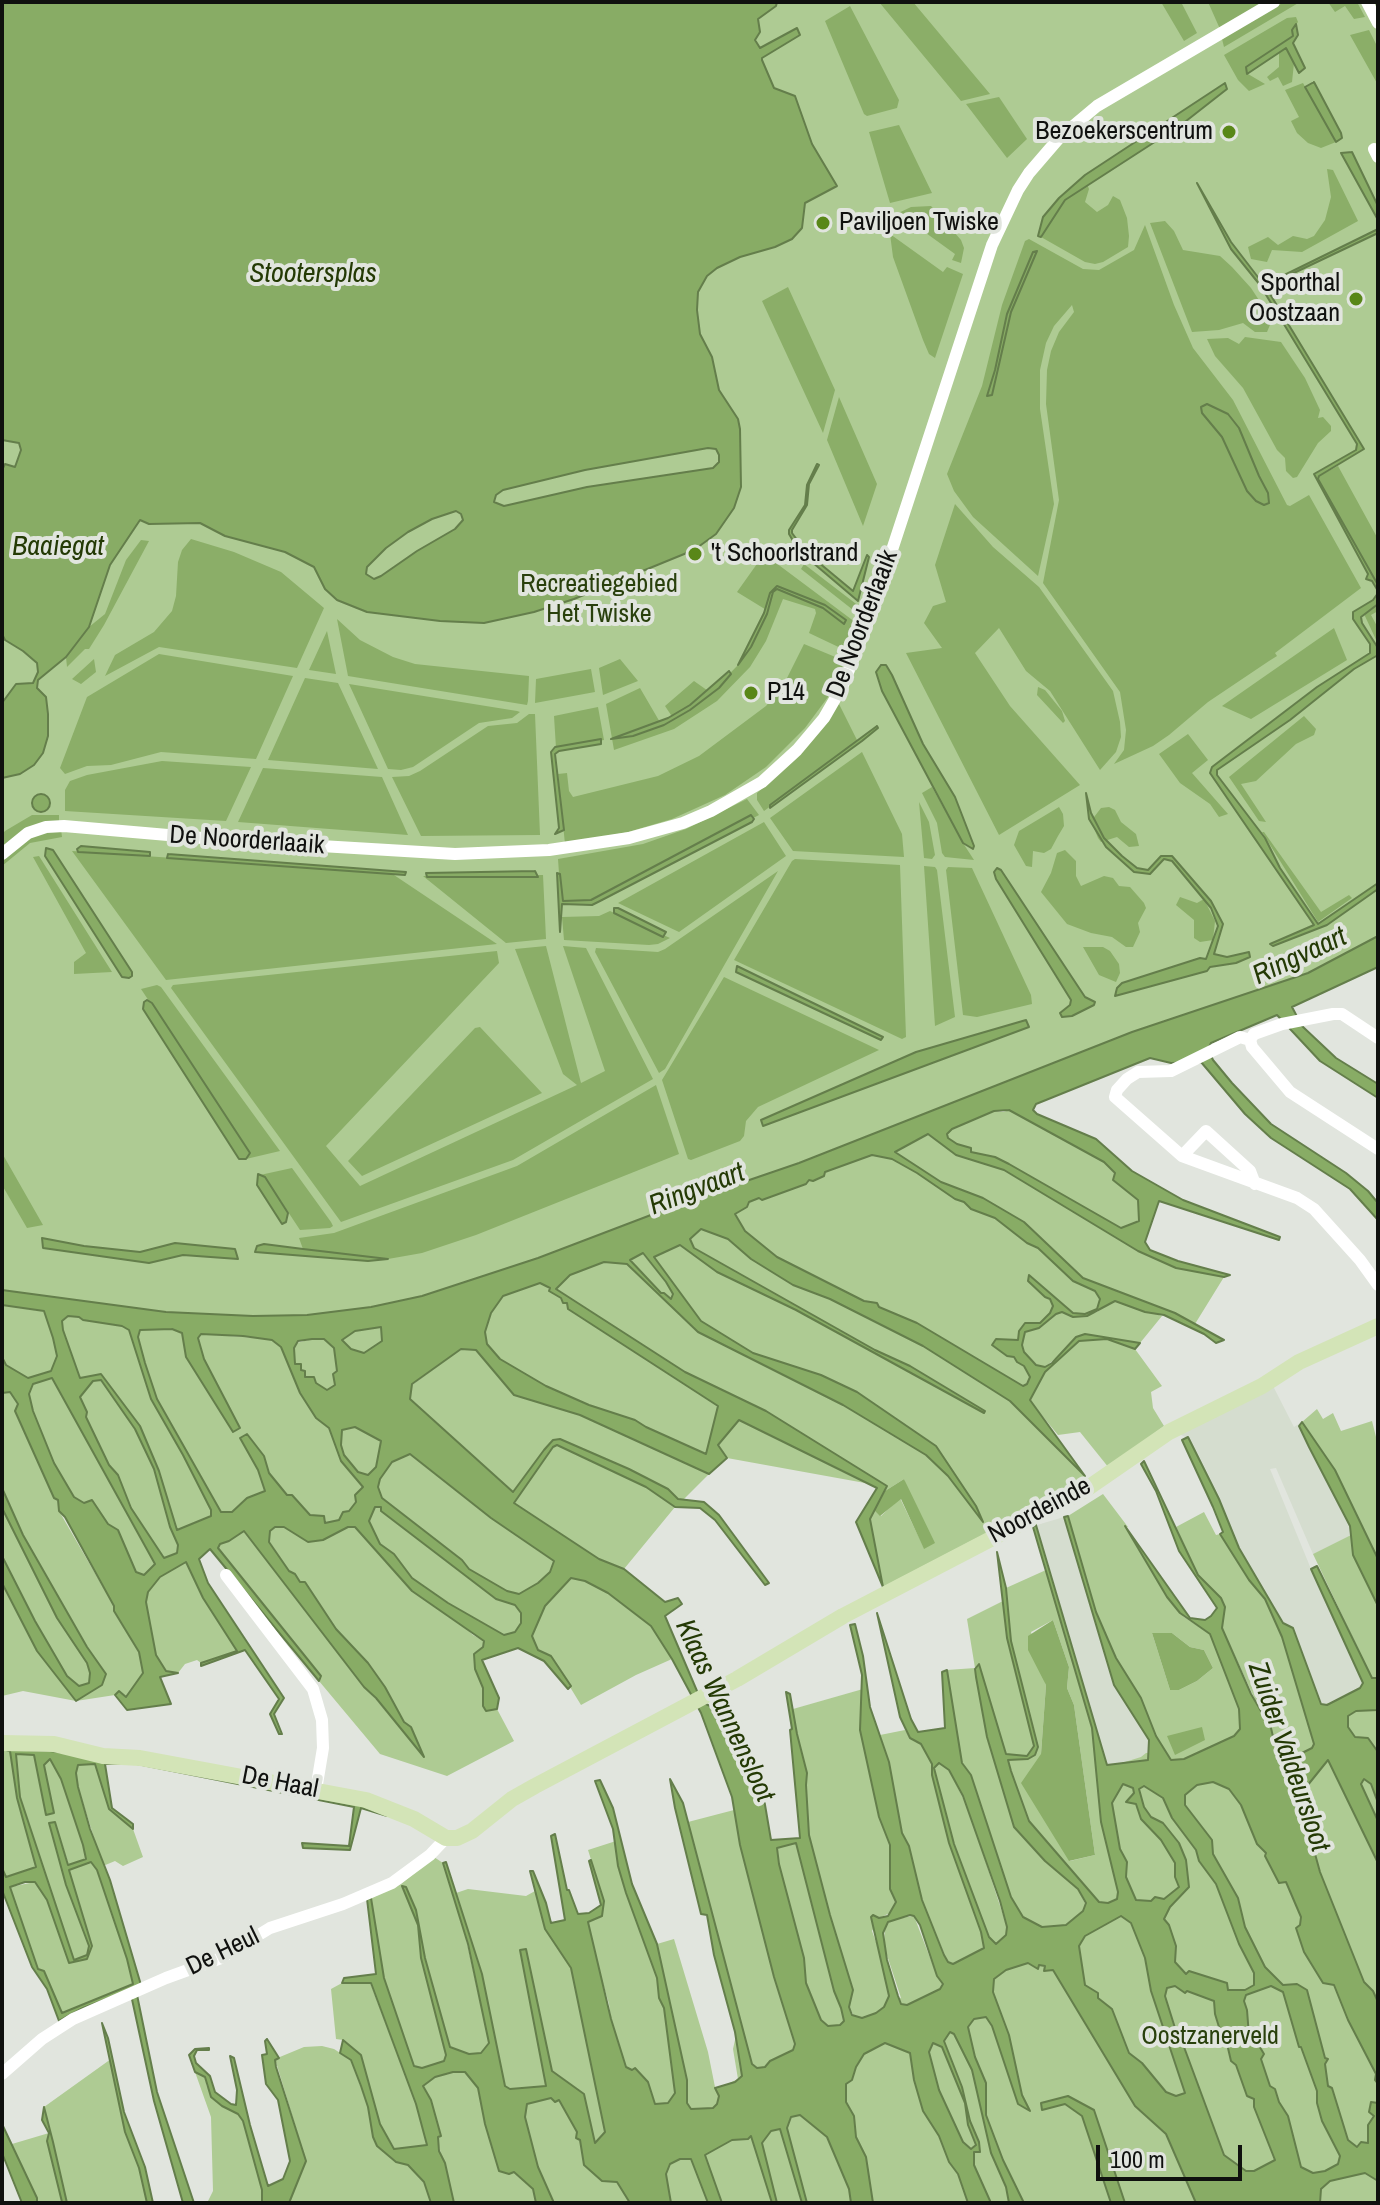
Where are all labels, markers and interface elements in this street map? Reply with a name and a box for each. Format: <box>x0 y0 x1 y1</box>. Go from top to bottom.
place label: Bezoekerscentrum <box>1035 116 1213 148</box>
marker: Bezoekerscentrum <box>1220 123 1238 141</box>
place label: Paviljoen Twiske <box>839 207 999 239</box>
marker: Paviljoen Twiske <box>814 214 832 232</box>
water label: Stootersplas <box>249 257 377 291</box>
place label: Sporthal Oostzaan <box>1249 268 1340 330</box>
marker: Sporthal Oostzaan <box>1347 290 1365 308</box>
water label: Baaiegat <box>12 530 104 564</box>
place label: 't Schoorlstrand <box>711 538 858 570</box>
marker: 't Schoorlstrand <box>686 545 704 563</box>
street label: De Noorderlaaik <box>821 546 905 702</box>
park label: Recreatiegebied Het Twiske <box>520 569 678 630</box>
place label: P14 <box>767 677 805 709</box>
marker: P14 <box>742 684 760 702</box>
street label: De Noorderlaaik <box>168 820 326 862</box>
water label: Ringvaart <box>1248 921 1352 993</box>
water label: Ringvaart <box>645 1156 749 1224</box>
street label: Noordeinde <box>983 1471 1097 1551</box>
water label: Klaas Wannensloot <box>667 1614 781 1808</box>
water label: Zuider Valdeursloot <box>1240 1658 1336 1856</box>
street label: De Haal <box>239 1760 321 1806</box>
street label: De Heul <box>182 1921 264 1983</box>
park label: Oostzanerveld <box>1141 2021 1279 2053</box>
scale bar <box>1100 2129 1246 2179</box>
text: 100 m <box>1110 2143 1165 2175</box>

